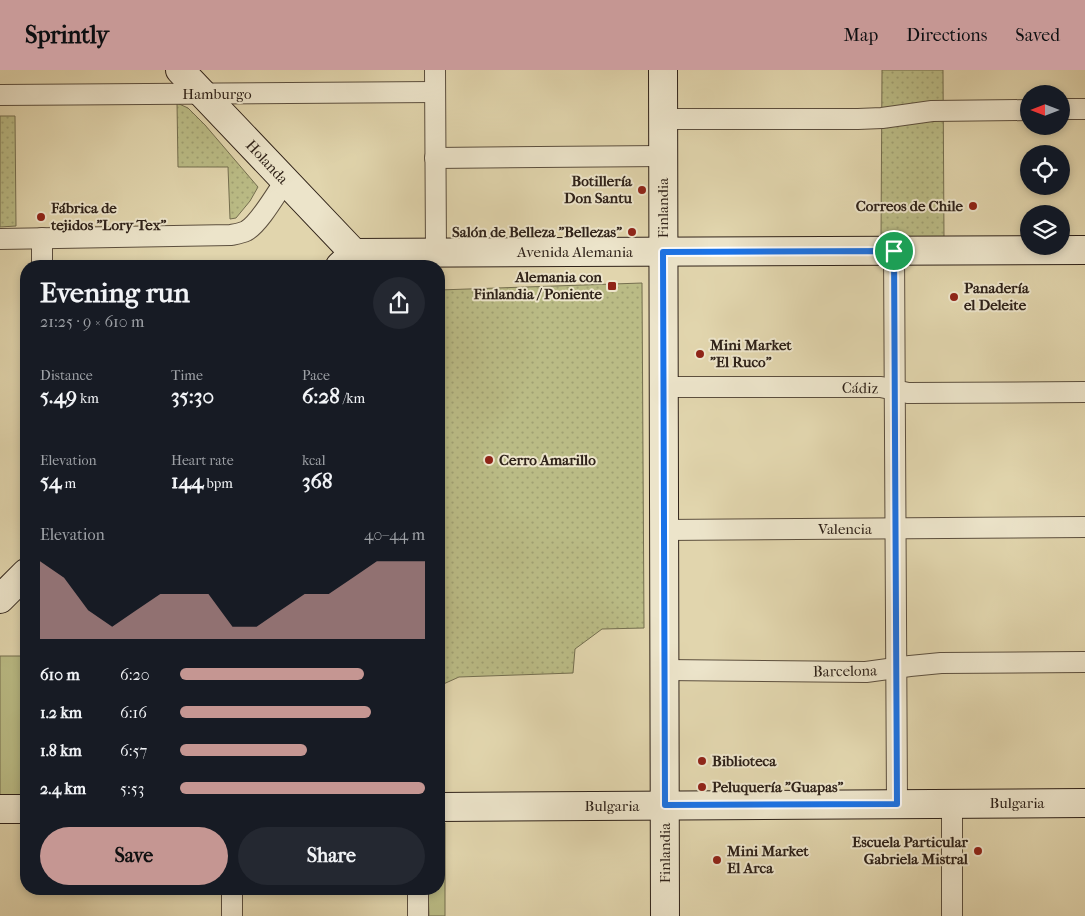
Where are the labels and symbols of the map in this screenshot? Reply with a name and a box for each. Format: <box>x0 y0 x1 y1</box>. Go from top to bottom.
street label: Hamburgo <box>182 85 252 103</box>
north arrow <box>1020 85 1070 135</box>
street label: Holanda <box>242 136 293 189</box>
place label: Botillería Don Santu <box>564 172 633 207</box>
street label: Finlandia <box>654 177 672 238</box>
marker: Botillería Don Santu <box>636 184 648 196</box>
place label: Correos de Chile <box>856 197 964 215</box>
place label: Fábrica de tejidos "Lory Tex" <box>50 199 166 234</box>
marker: Correos de Chile <box>967 200 979 212</box>
marker: Fábrica de tejidos "Lory Tex" <box>35 211 47 223</box>
place label: Salón de Belleza "Bellezas" <box>452 223 622 241</box>
marker: Salón de Belleza "Bellezas" <box>626 226 638 238</box>
pin <box>873 230 915 272</box>
street label: Avenida Alemania <box>516 243 634 261</box>
place label: Alemania con Finlandia / Poniente <box>472 268 603 303</box>
place label: Panadería el Deleite <box>964 279 1030 314</box>
marker: Alemania con Finlandia / Poniente <box>606 280 618 292</box>
marker: Panadería el Deleite <box>948 291 960 303</box>
place label: Mini Market "El Ruco" <box>709 336 792 371</box>
marker: Mini Market "El Ruco" <box>694 348 706 360</box>
street label: Cádiz <box>842 379 879 397</box>
place label: Cerro Amarillo <box>499 451 596 469</box>
marker: Cerro Amarillo <box>483 454 495 466</box>
street label: Valencia <box>817 520 873 538</box>
street label: Barcelona <box>813 661 878 681</box>
place label: Biblioteca <box>712 752 777 770</box>
marker: Biblioteca <box>696 755 708 767</box>
place label: Peluquería "Guapas" <box>712 778 844 796</box>
marker: Peluquería "Guapas" <box>696 781 708 793</box>
street label: Bulgaria <box>989 794 1046 812</box>
street label: Bulgaria <box>584 797 641 815</box>
street label: Finlandia <box>656 822 674 883</box>
place label: Escuela Particular Gabriela Mistral <box>852 833 969 868</box>
place label: Mini Market El Arca <box>726 842 809 877</box>
marker: Escuela Particular Gabriela Mistral <box>972 845 984 857</box>
marker: Mini Market El Arca <box>711 854 723 866</box>

